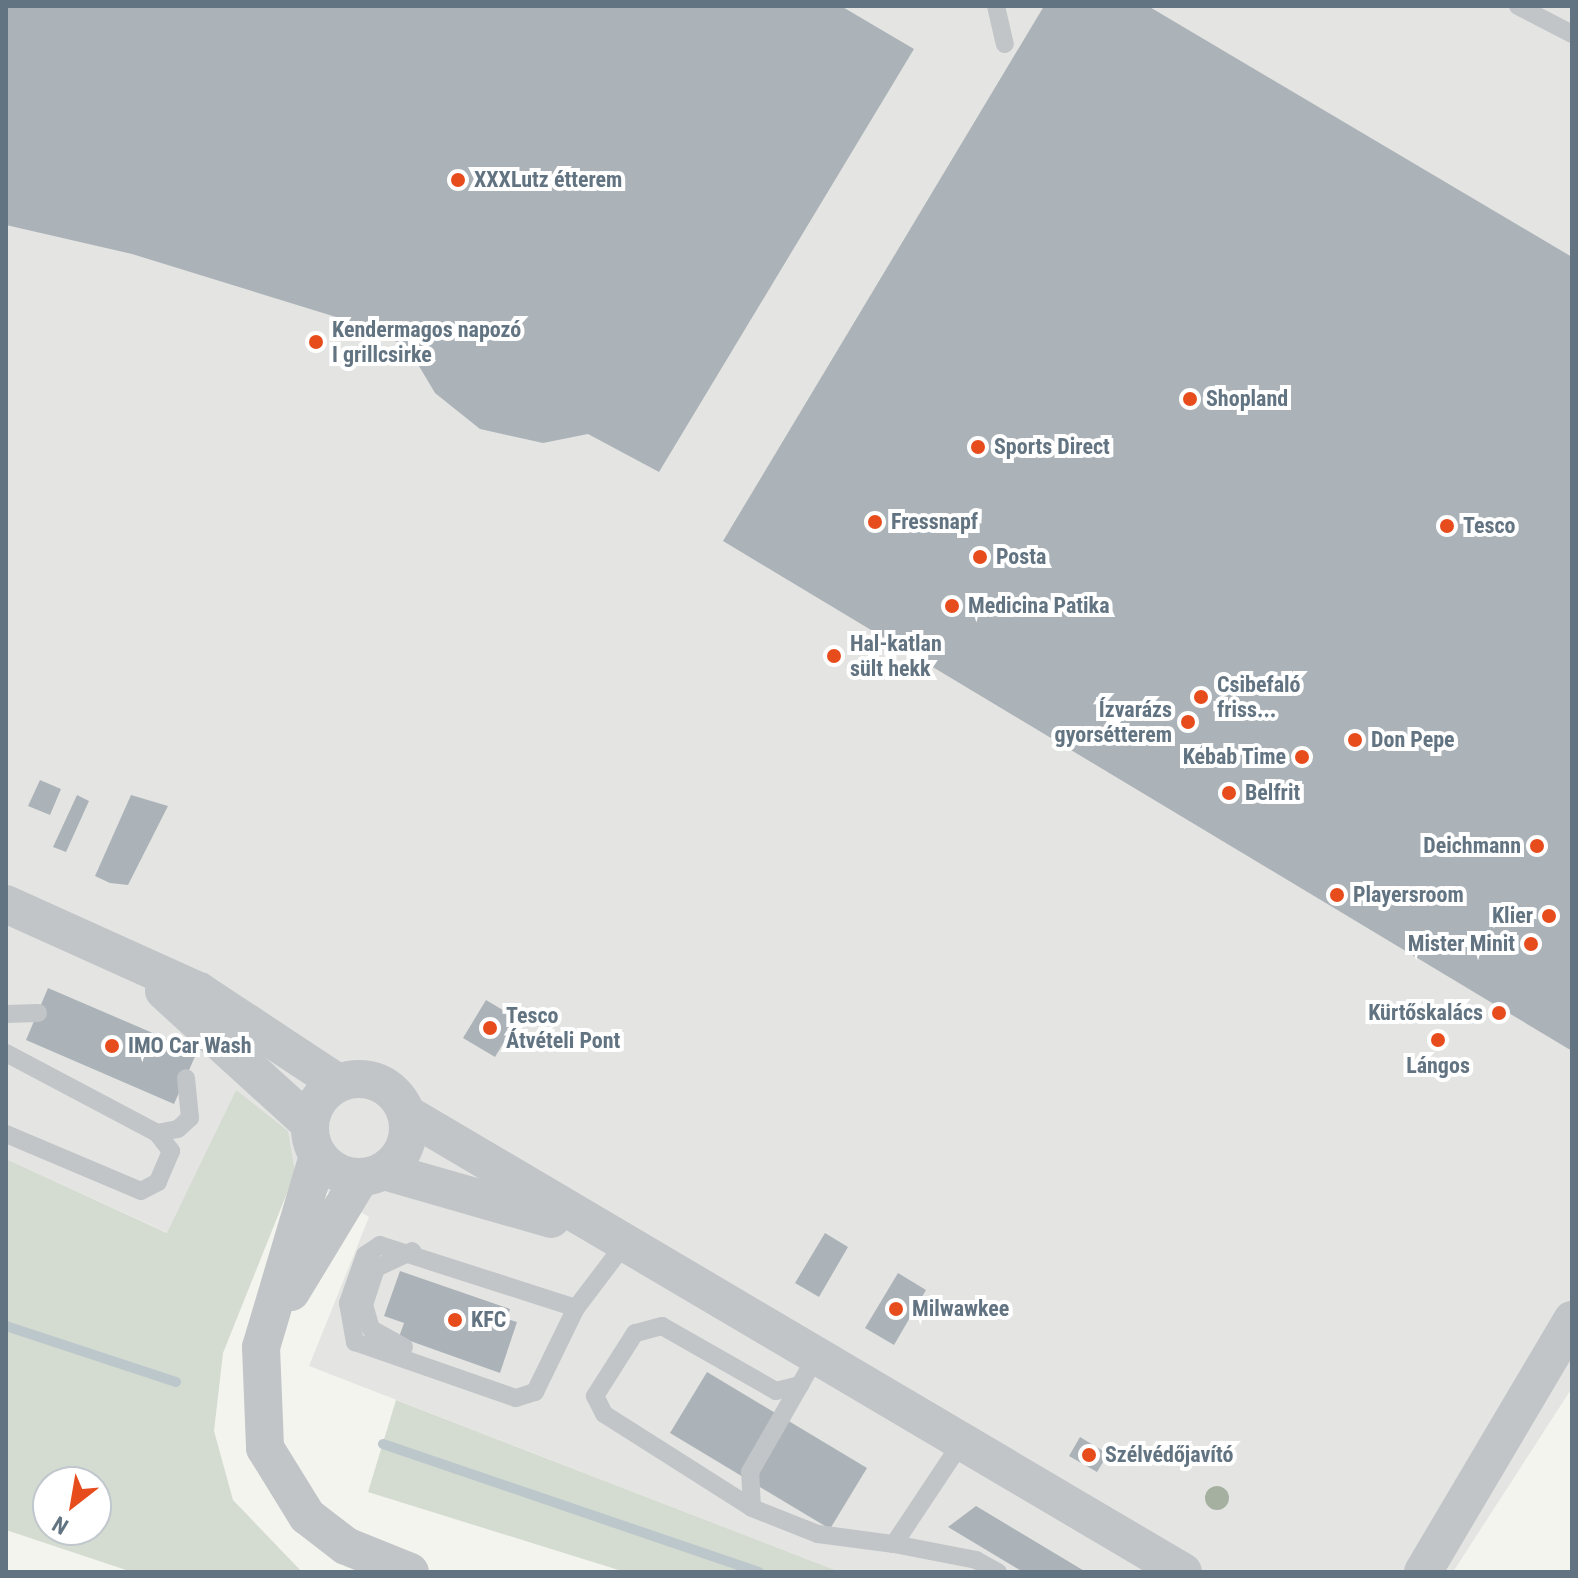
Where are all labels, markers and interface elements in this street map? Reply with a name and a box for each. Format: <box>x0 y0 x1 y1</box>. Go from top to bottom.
place label: XXXLutz étterem <box>474 167 622 193</box>
marker: XXXLutz étterem <box>449 171 467 189</box>
place label: Kendermagos napozó I grillcsirke <box>332 316 521 368</box>
marker: Kendermagos napozó I grillcsirke <box>307 333 325 351</box>
place label: Shopland <box>1206 386 1288 412</box>
marker: Shopland <box>1181 390 1199 408</box>
place label: Sports Direct <box>994 434 1110 460</box>
marker: Sports Direct <box>969 438 987 456</box>
place label: Fressnapf <box>891 509 978 535</box>
marker: Fressnapf <box>866 513 884 531</box>
place label: Tesco <box>1463 513 1516 539</box>
marker: Tesco <box>1438 517 1456 535</box>
place label: Posta <box>996 544 1046 570</box>
marker: Posta <box>971 548 989 566</box>
place label: Medicina Patika <box>968 593 1110 619</box>
marker: Medicina Patika <box>943 597 961 615</box>
place label: Hal-katlan sült hekk <box>850 630 942 682</box>
marker: Hal-katlan sült hekk <box>825 647 843 665</box>
place label: Csibefaló friss... <box>1217 671 1301 722</box>
marker: Csibefaló friss... <box>1192 688 1210 706</box>
place label: Ízvarázs gyorsétterem <box>1055 696 1172 748</box>
marker: Ízvarázs gyorsétterem <box>1179 713 1197 731</box>
place label: Don Pepe <box>1371 727 1455 753</box>
marker: Don Pepe <box>1346 731 1364 749</box>
place label: Kebab Time <box>1182 744 1286 770</box>
marker: Kebab Time <box>1293 748 1311 766</box>
place label: Belfrit <box>1245 780 1300 806</box>
marker: Belfrit <box>1220 784 1238 802</box>
place label: Deichmann <box>1423 833 1521 859</box>
marker: Deichmann <box>1528 837 1546 855</box>
place label: Playersroom <box>1353 882 1464 908</box>
marker: Playersroom <box>1328 886 1346 904</box>
place label: Klier <box>1492 903 1533 929</box>
marker: Klier <box>1540 907 1558 925</box>
place label: Mister Minit <box>1408 931 1515 957</box>
marker: Mister Minit <box>1522 935 1540 953</box>
place label: Kürtőskalács <box>1368 1000 1483 1026</box>
place label: Tesco Átvételi Pont <box>506 1002 620 1054</box>
marker: Kürtőskalács <box>1490 1004 1508 1022</box>
marker: Tesco Átvételi Pont <box>481 1019 499 1037</box>
marker: Lángos <box>1429 1031 1447 1049</box>
place label: IMO Car Wash <box>128 1033 252 1059</box>
marker: IMO Car Wash <box>103 1037 121 1055</box>
place label: Lángos <box>1406 1053 1470 1079</box>
place label: Milwawkee <box>912 1296 1009 1322</box>
marker: Milwawkee <box>887 1300 905 1318</box>
place label: KFC <box>471 1307 506 1333</box>
marker: KFC <box>446 1311 464 1329</box>
place label: Szélvédőjavító <box>1105 1442 1233 1468</box>
marker: Szélvédőjavító <box>1080 1446 1098 1464</box>
north arrow <box>32 1466 112 1546</box>
text: N <box>48 1511 73 1539</box>

